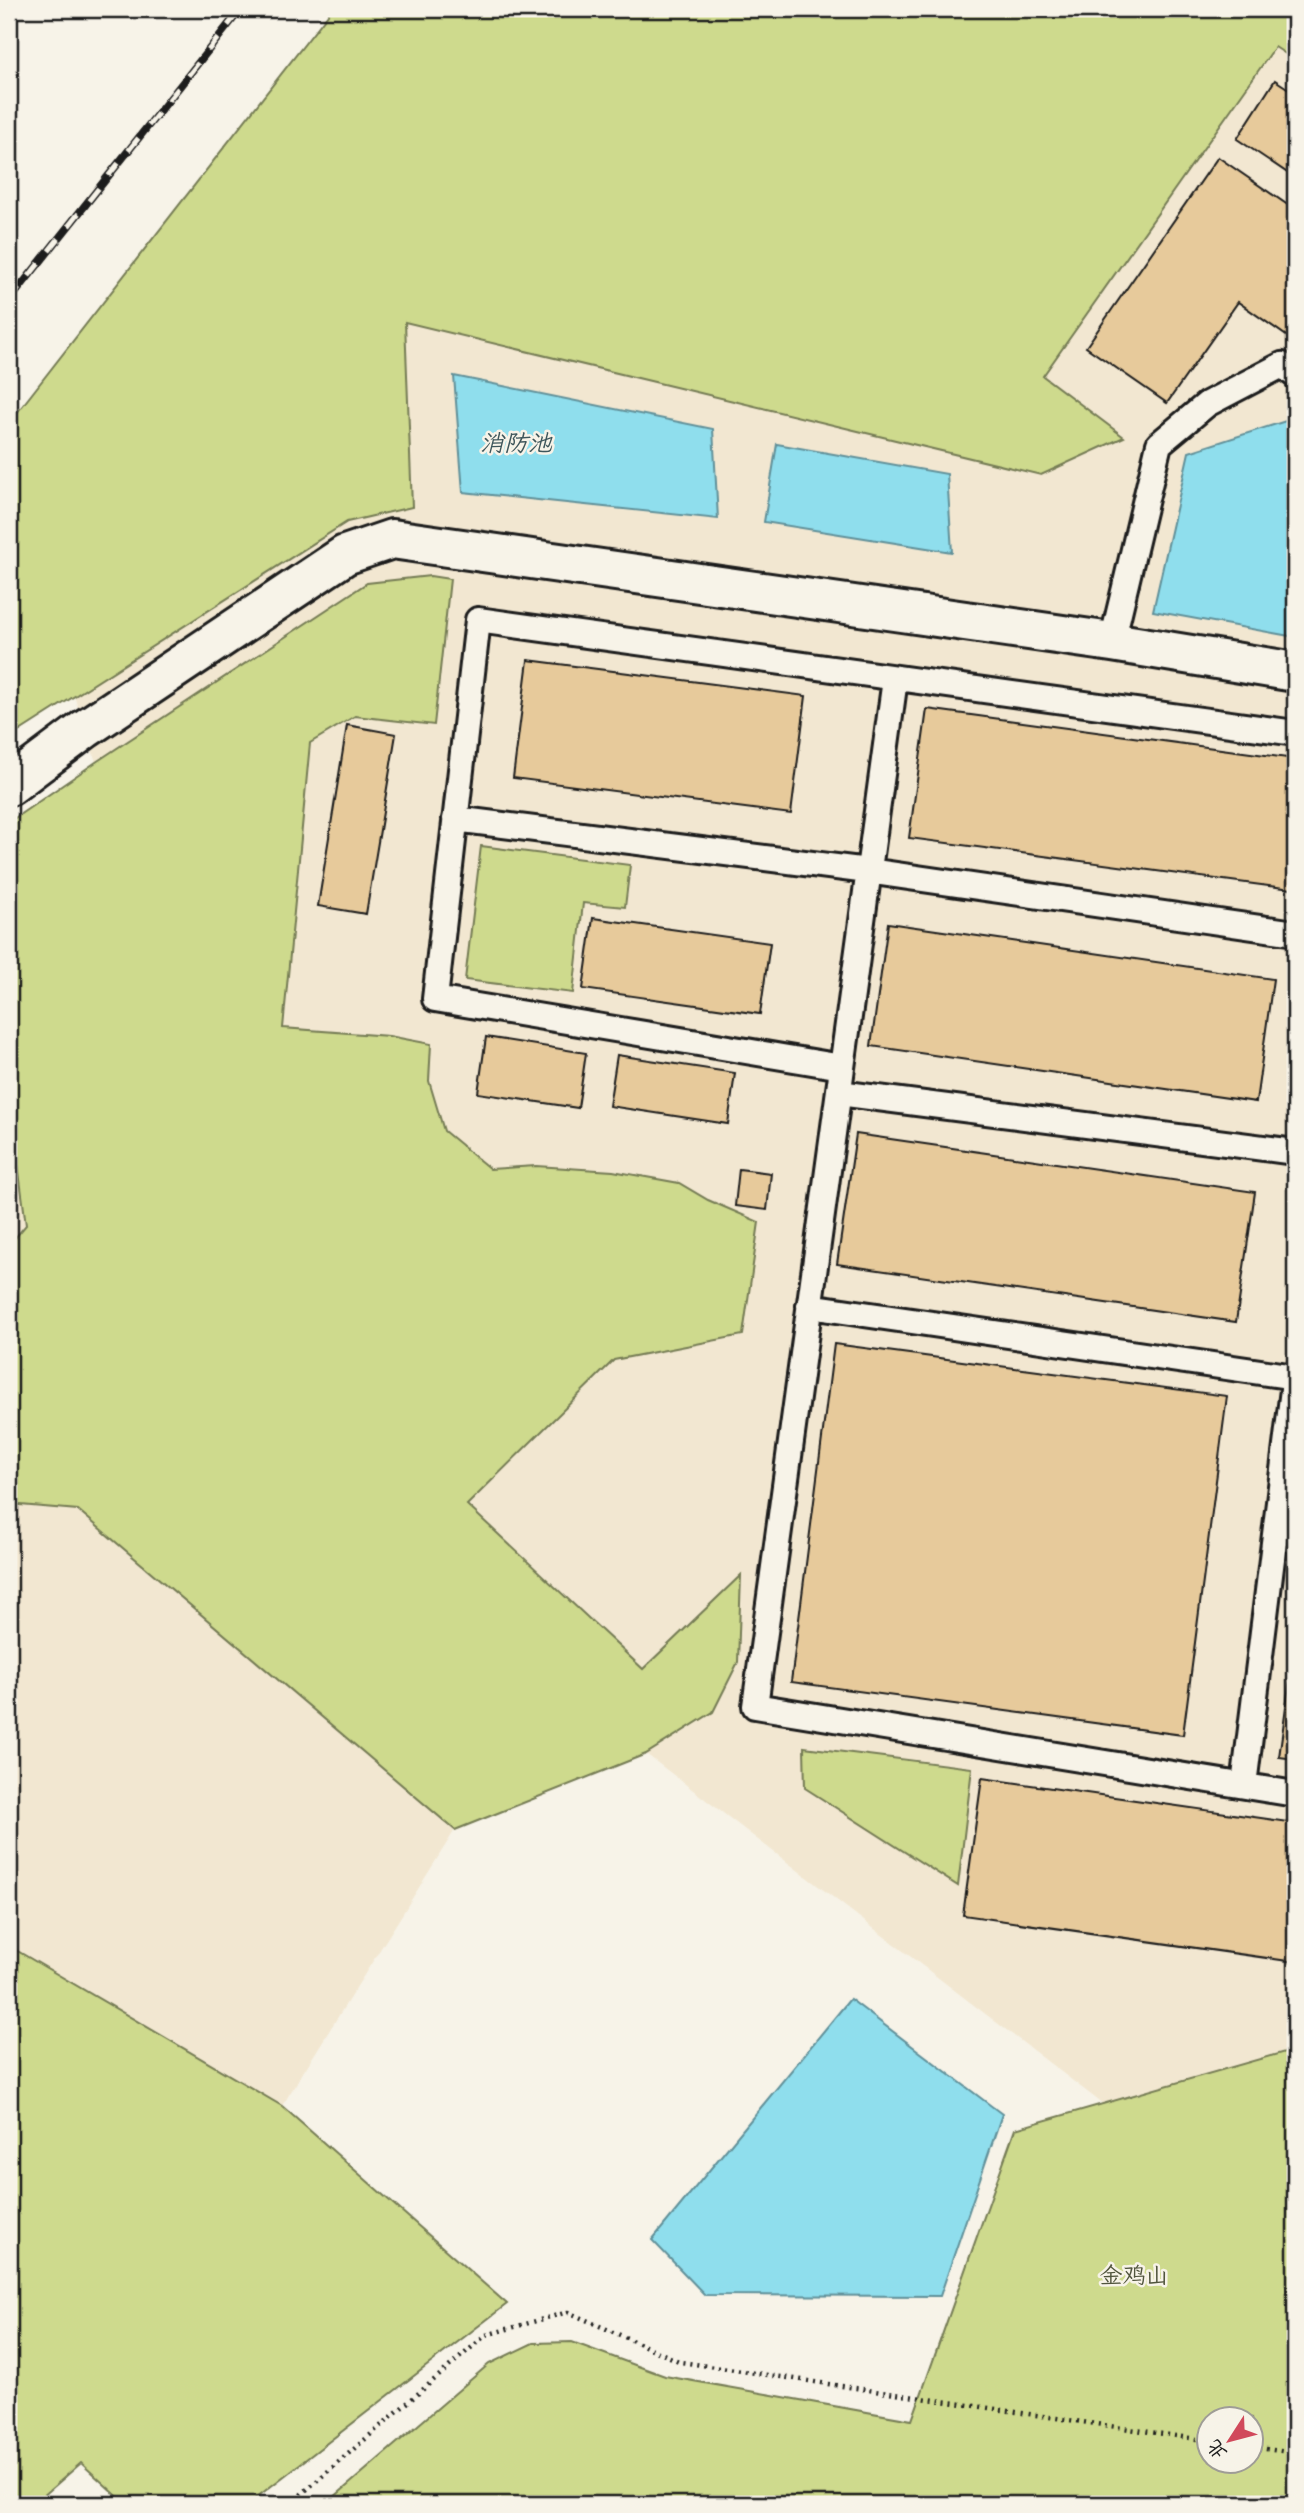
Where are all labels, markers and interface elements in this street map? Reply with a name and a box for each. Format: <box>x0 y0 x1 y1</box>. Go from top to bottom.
water label: 消防池 <box>480 429 553 460</box>
park label: 金鸡山 <box>1100 2262 1169 2292</box>
north arrow <box>1196 2404 1266 2474</box>
text: 北 <box>1202 2434 1233 2464</box>

